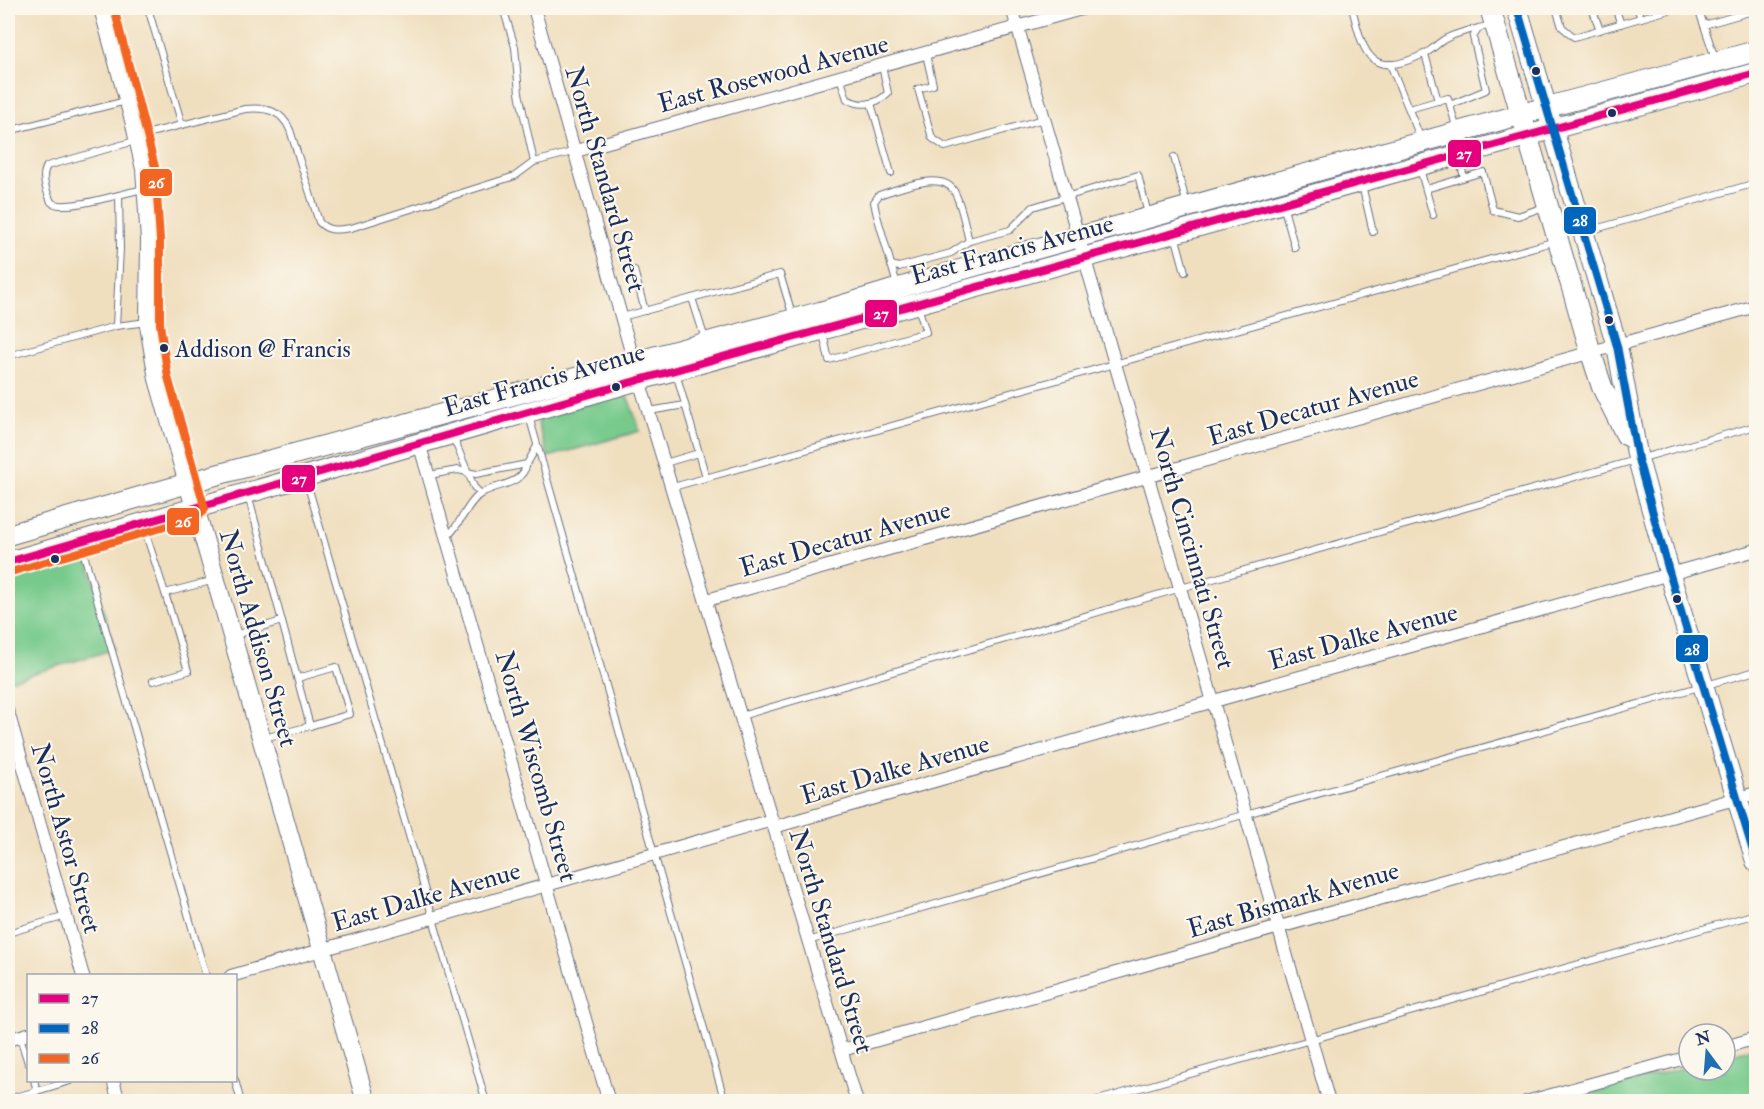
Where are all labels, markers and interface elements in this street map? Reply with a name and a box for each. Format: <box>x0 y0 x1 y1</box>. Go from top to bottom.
street label: East Rosewood Avenue <box>654 28 892 120</box>
street label: North Standard Street <box>558 63 653 296</box>
unlabelled marker <box>1530 65 1542 77</box>
unlabelled marker <box>1606 107 1618 119</box>
line badge: 27 <box>1447 139 1482 168</box>
text: 27 <box>1456 144 1472 164</box>
line badge: 26 <box>139 168 173 197</box>
text: 26 <box>148 173 166 193</box>
line badge: 28 <box>1563 206 1597 235</box>
street label: East Francis Avenue <box>907 207 1117 292</box>
text: 28 <box>1572 211 1588 231</box>
line badge: 27 <box>864 299 898 328</box>
text: 27 <box>873 304 889 324</box>
unlabelled marker <box>1603 314 1615 326</box>
place label: Addison @ Francis <box>174 334 351 365</box>
street label: East Francis Avenue <box>440 336 649 424</box>
marker: Addison @ Francis <box>158 342 170 354</box>
street label: East Decatur Avenue <box>1204 363 1422 453</box>
unlabelled marker <box>610 381 622 393</box>
street label: North Cincinnati Street <box>1142 424 1242 673</box>
line badge: 27 <box>281 464 316 493</box>
text: 27 <box>291 469 307 489</box>
street label: East Decatur Avenue <box>736 494 954 584</box>
line badge: 26 <box>166 507 200 536</box>
text: 26 <box>175 512 193 532</box>
street label: North Addison Street <box>212 526 304 751</box>
unlabelled marker <box>49 553 61 565</box>
unlabelled marker <box>1671 593 1683 605</box>
street label: East Dalke Avenue <box>1265 596 1461 678</box>
line badge: 28 <box>1675 634 1709 663</box>
text: 28 <box>1684 640 1700 660</box>
street label: North Wiscomb Street <box>488 647 584 885</box>
street label: East Dalke Avenue <box>797 728 993 812</box>
street label: North Astor Street <box>24 739 109 937</box>
street label: North Standard Street <box>782 825 880 1058</box>
street label: East Bismark Avenue <box>1184 854 1403 945</box>
street label: East Dalke Avenue <box>328 855 524 939</box>
legend <box>27 974 237 1082</box>
text: 27 <box>81 987 98 1010</box>
text: 28 <box>81 1017 99 1040</box>
north arrow <box>1677 1022 1737 1082</box>
text: N <box>1693 1027 1713 1050</box>
text: 26 <box>81 1047 100 1070</box>

